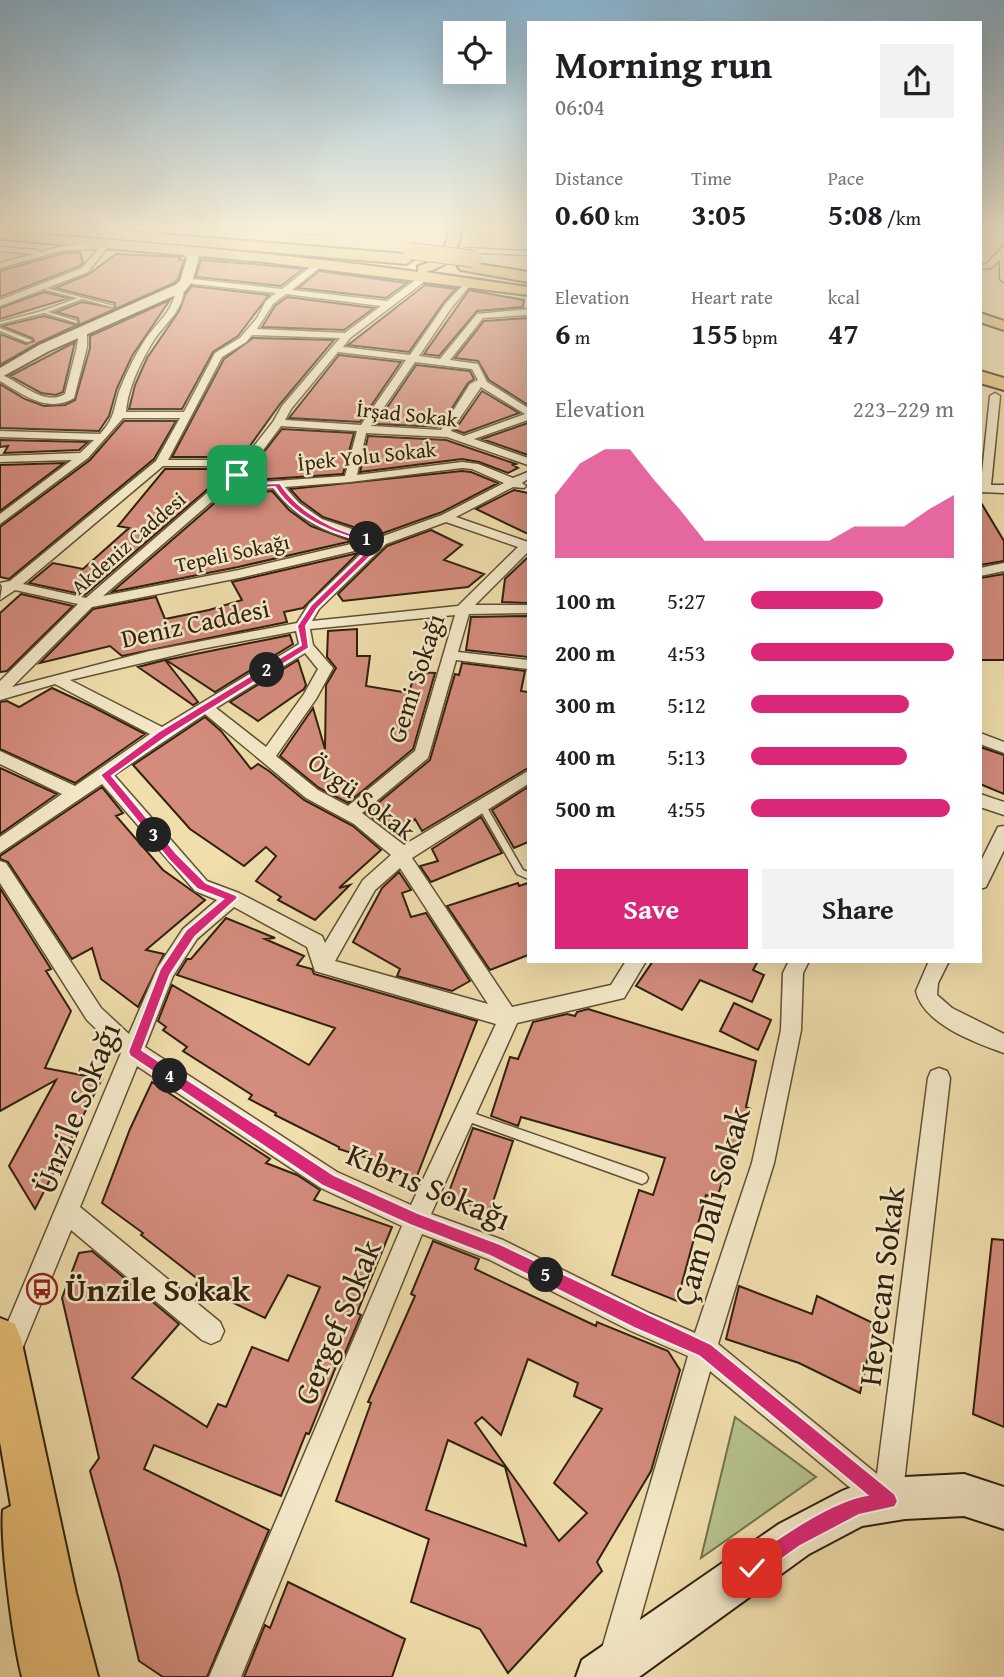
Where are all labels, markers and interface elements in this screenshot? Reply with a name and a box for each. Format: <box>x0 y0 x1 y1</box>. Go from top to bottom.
map controls <box>443 21 506 84</box>
button: locate <box>443 21 506 84</box>
text: Morning run <box>555 36 772 92</box>
button: share <box>880 44 954 118</box>
text: 06:04 <box>555 90 605 123</box>
text: Distance <box>555 164 623 192</box>
text: Time <box>691 164 732 192</box>
text: Pace <box>828 164 864 192</box>
text: 0.60 <box>555 192 610 236</box>
text: 3:05 <box>691 192 746 236</box>
text: 5:08 <box>828 192 883 236</box>
text: km <box>610 204 639 232</box>
text: /km <box>883 204 921 232</box>
text: Elevation <box>555 283 629 311</box>
text: Heart rate <box>691 283 773 311</box>
text: kcal <box>828 283 860 311</box>
text: 6 <box>555 311 571 355</box>
text: 155 <box>691 311 738 355</box>
text: 47 <box>828 311 859 355</box>
text: m <box>571 323 590 351</box>
text: bpm <box>738 323 778 351</box>
text: Elevation <box>555 392 645 425</box>
text: 223–229 m <box>853 392 954 425</box>
street label: İrşad Sokak <box>355 393 459 435</box>
street label: İpek Yolu Sokak <box>296 433 438 479</box>
pin <box>207 445 267 505</box>
icon: arrive <box>218 456 256 494</box>
street label: Akdeniz Caddesi <box>64 484 193 602</box>
pin: 1 <box>350 522 384 556</box>
text: 1 <box>362 524 371 552</box>
street label: Tepeli Sokağı <box>172 526 292 580</box>
text: 100 m <box>555 584 616 617</box>
text: 5:27 <box>667 584 706 617</box>
street label: Deniz Caddesi <box>117 588 273 658</box>
street label: Gemi Sokağı <box>376 608 454 748</box>
text: 200 m <box>555 636 616 669</box>
text: 4:53 <box>667 636 706 669</box>
pin: 2 <box>250 652 284 688</box>
text: 2 <box>262 655 271 683</box>
text: 300 m <box>555 688 616 721</box>
text: 5:12 <box>667 688 706 721</box>
text: 400 m <box>555 740 616 773</box>
text: 5:13 <box>667 740 706 773</box>
street label: Övgü Sokak <box>300 742 425 850</box>
text: 500 m <box>555 792 616 825</box>
text: 4:55 <box>667 792 706 825</box>
pin: 3 <box>136 818 172 852</box>
text: 3 <box>149 820 158 848</box>
button: Save <box>555 869 748 949</box>
button: Share <box>762 869 954 949</box>
street label: Ünzile Sokağı <box>20 1015 132 1201</box>
pin: 4 <box>152 1058 188 1094</box>
text: 4 <box>165 1061 174 1089</box>
street label: Çam Dalı Sokak <box>660 1100 762 1311</box>
street label: Kıbrıs Sokağı <box>339 1130 519 1242</box>
street label: Heyecan Sokak <box>845 1183 917 1388</box>
street label: Gergef Sokak <box>281 1232 393 1412</box>
pin: 5 <box>528 1258 564 1292</box>
text: 5 <box>541 1260 550 1288</box>
place label: Ünzile Sokak <box>65 1266 251 1313</box>
bus stop icon: Ünzile Sokak <box>25 1272 59 1306</box>
pin <box>722 1538 782 1598</box>
icon: check <box>733 1549 771 1587</box>

